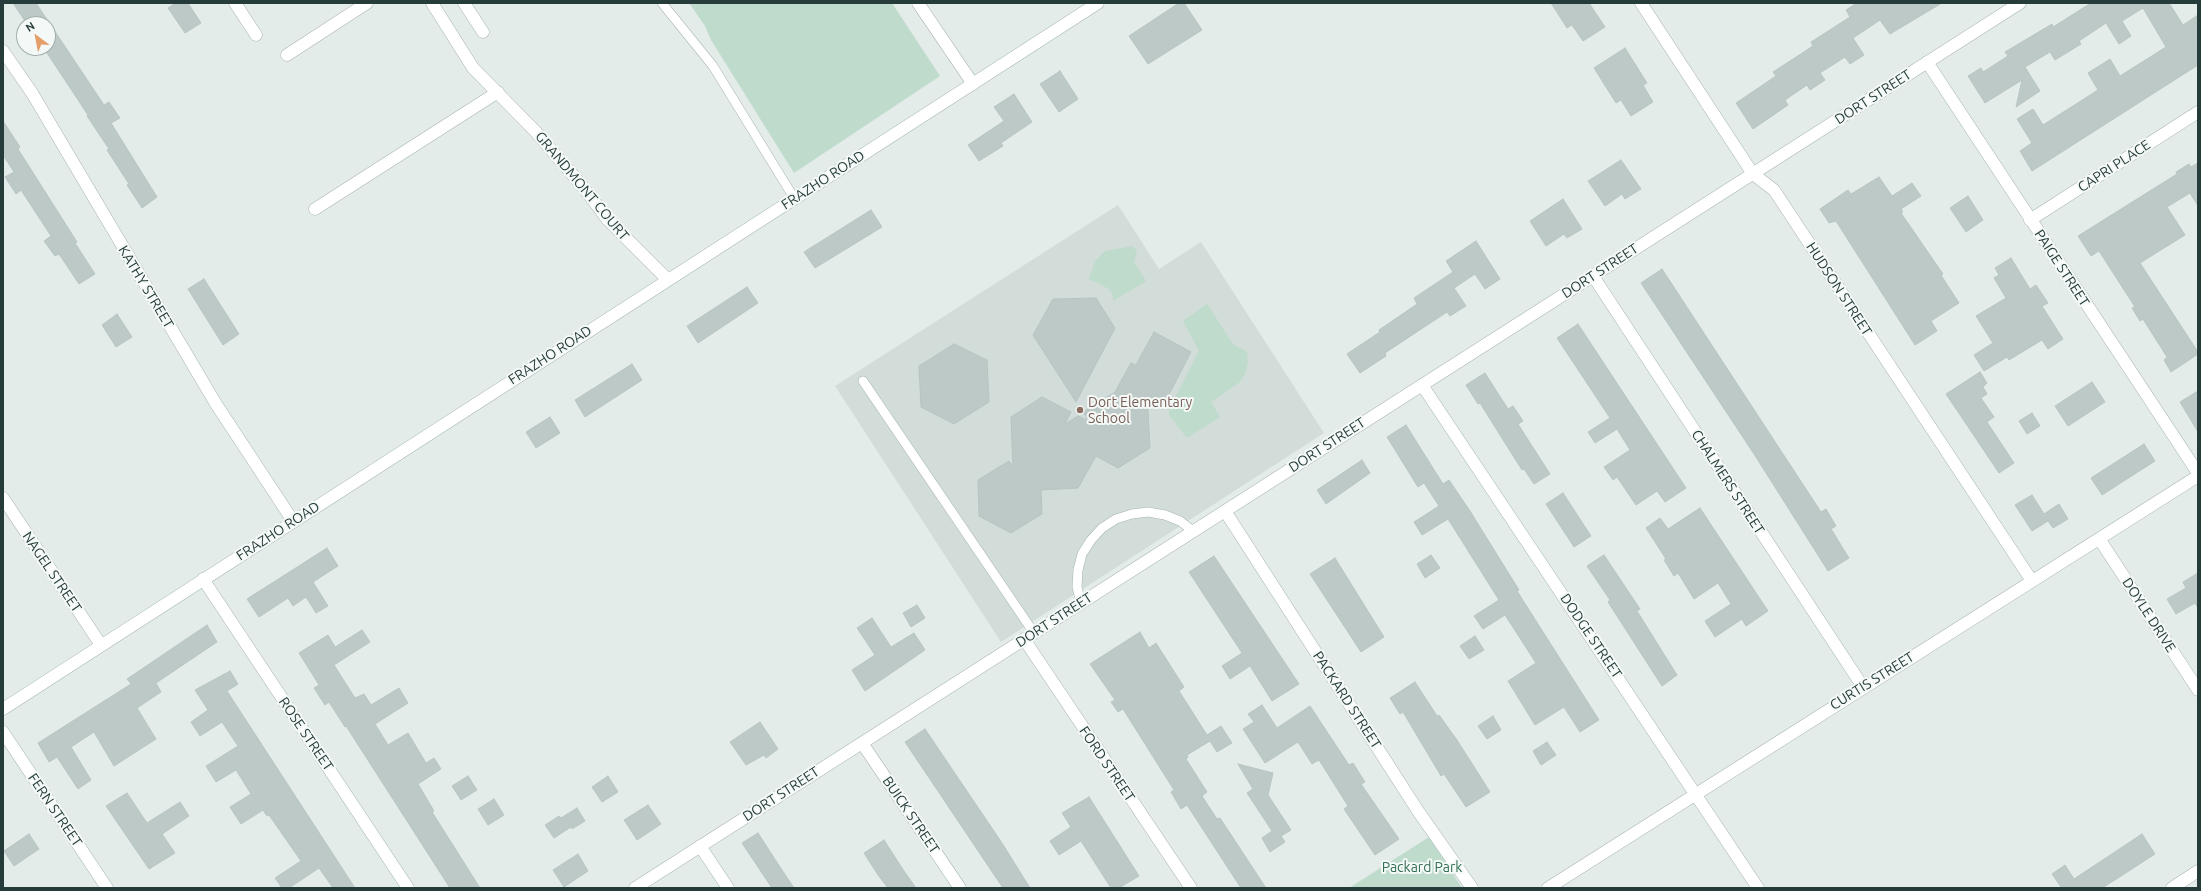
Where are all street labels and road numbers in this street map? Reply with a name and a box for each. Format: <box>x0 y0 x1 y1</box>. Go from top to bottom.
street label: DORT STREET <box>1832 66 1914 128</box>
street label: GRANDMONT COURT <box>532 128 632 244</box>
street label: CAPRI PLACE <box>2075 136 2153 196</box>
street label: FRAZHO ROAD <box>778 147 868 213</box>
street label: PAIGE STREET <box>2031 226 2093 310</box>
street label: HUDSON STREET <box>1803 239 1875 339</box>
street label: DORT STREET <box>1559 240 1641 302</box>
street label: KATHY STREET <box>115 243 177 331</box>
street label: FRAZHO ROAD <box>505 322 595 388</box>
street label: DORT STREET <box>1286 414 1368 476</box>
street label: CHALMERS STREET <box>1688 427 1768 537</box>
street label: FRAZHO ROAD <box>233 498 323 564</box>
street label: NAGEL STREET <box>19 528 85 616</box>
street label: DOYLE DRIVE <box>2119 575 2179 655</box>
street label: DORT STREET <box>1013 589 1095 651</box>
street label: DODGE STREET <box>1557 591 1625 681</box>
street label: PACKARD STREET <box>1309 648 1385 752</box>
street label: CURTIS STREET <box>1827 648 1917 714</box>
street label: ROSE STREET <box>275 694 337 774</box>
street label: FORD STREET <box>1076 723 1138 805</box>
street label: DORT STREET <box>740 763 822 825</box>
street label: FERN STREET <box>24 770 86 850</box>
street label: BUICK STREET <box>879 773 943 857</box>

